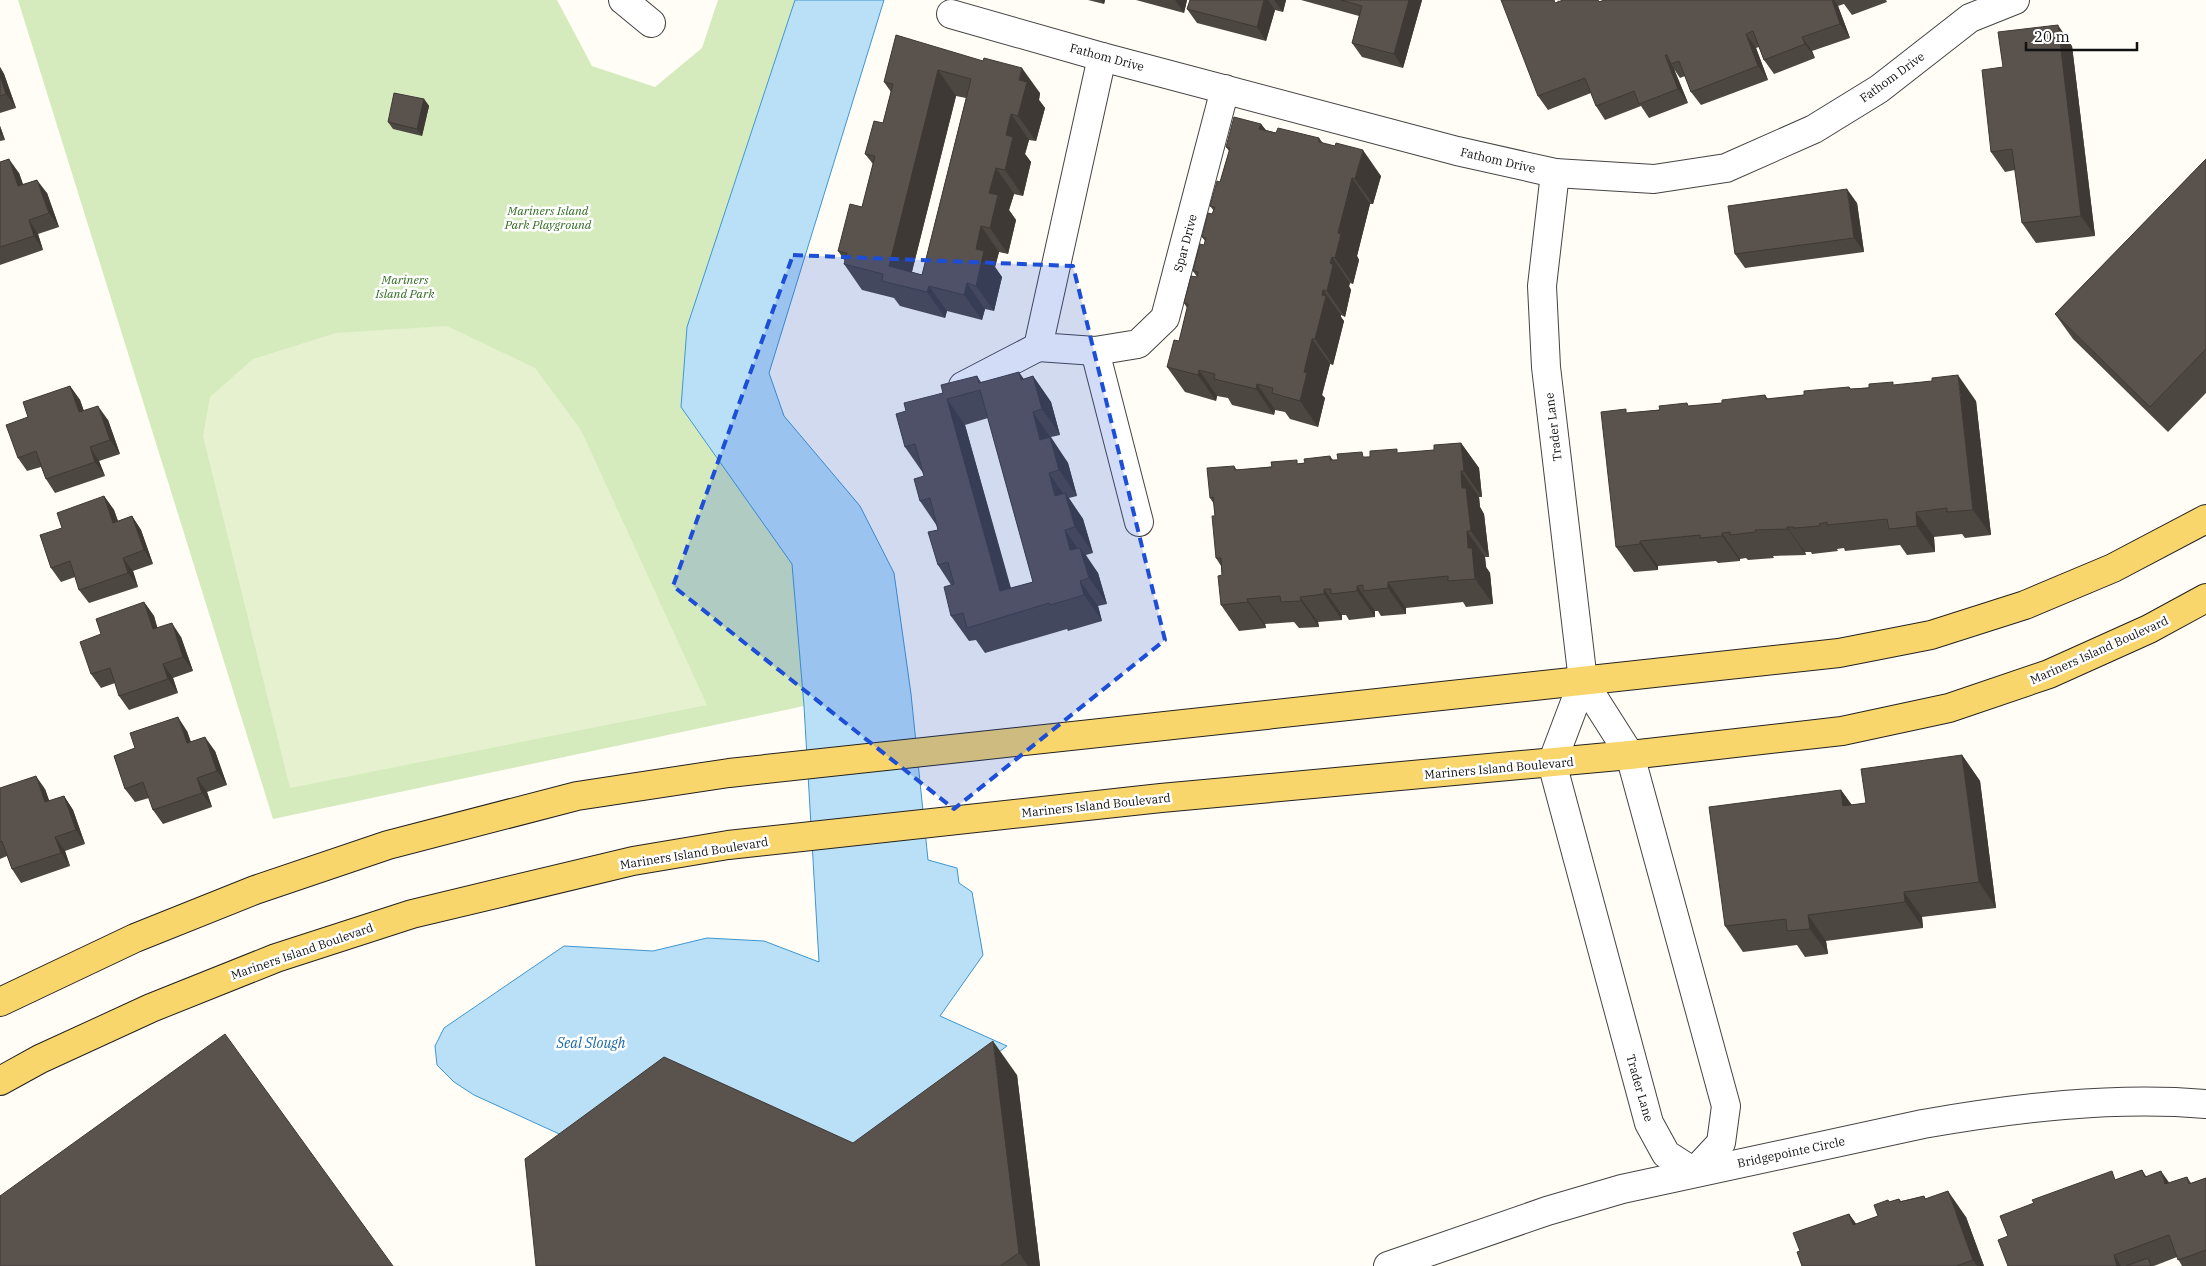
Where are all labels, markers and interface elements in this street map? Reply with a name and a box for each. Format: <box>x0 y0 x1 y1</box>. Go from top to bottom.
scale bar <box>2026 20 2137 52</box>
text: 20 m <box>2034 27 2070 46</box>
street label: Fathom Drive <box>1068 40 1146 74</box>
street label: Fathom Drive <box>1857 48 1927 106</box>
street label: Fathom Drive <box>1459 144 1537 176</box>
park label: Mariners Island Park Playground <box>504 203 592 232</box>
street label: Spar Drive <box>1170 212 1200 274</box>
park label: Mariners Island Park <box>375 272 435 301</box>
street label: Trader Lane <box>1541 392 1565 462</box>
street label: Mariners Island Boulevard <box>2028 613 2170 687</box>
street label: Mariners Island Boulevard <box>1424 754 1574 782</box>
street label: Mariners Island Boulevard <box>1021 790 1171 820</box>
street label: Mariners Island Boulevard <box>619 834 769 872</box>
street label: Mariners Island Boulevard <box>229 920 375 982</box>
water label: Seal Slough <box>555 1034 626 1052</box>
street label: Trader Lane <box>1623 1053 1657 1123</box>
street label: Bridgepointe Circle <box>1736 1133 1846 1171</box>

